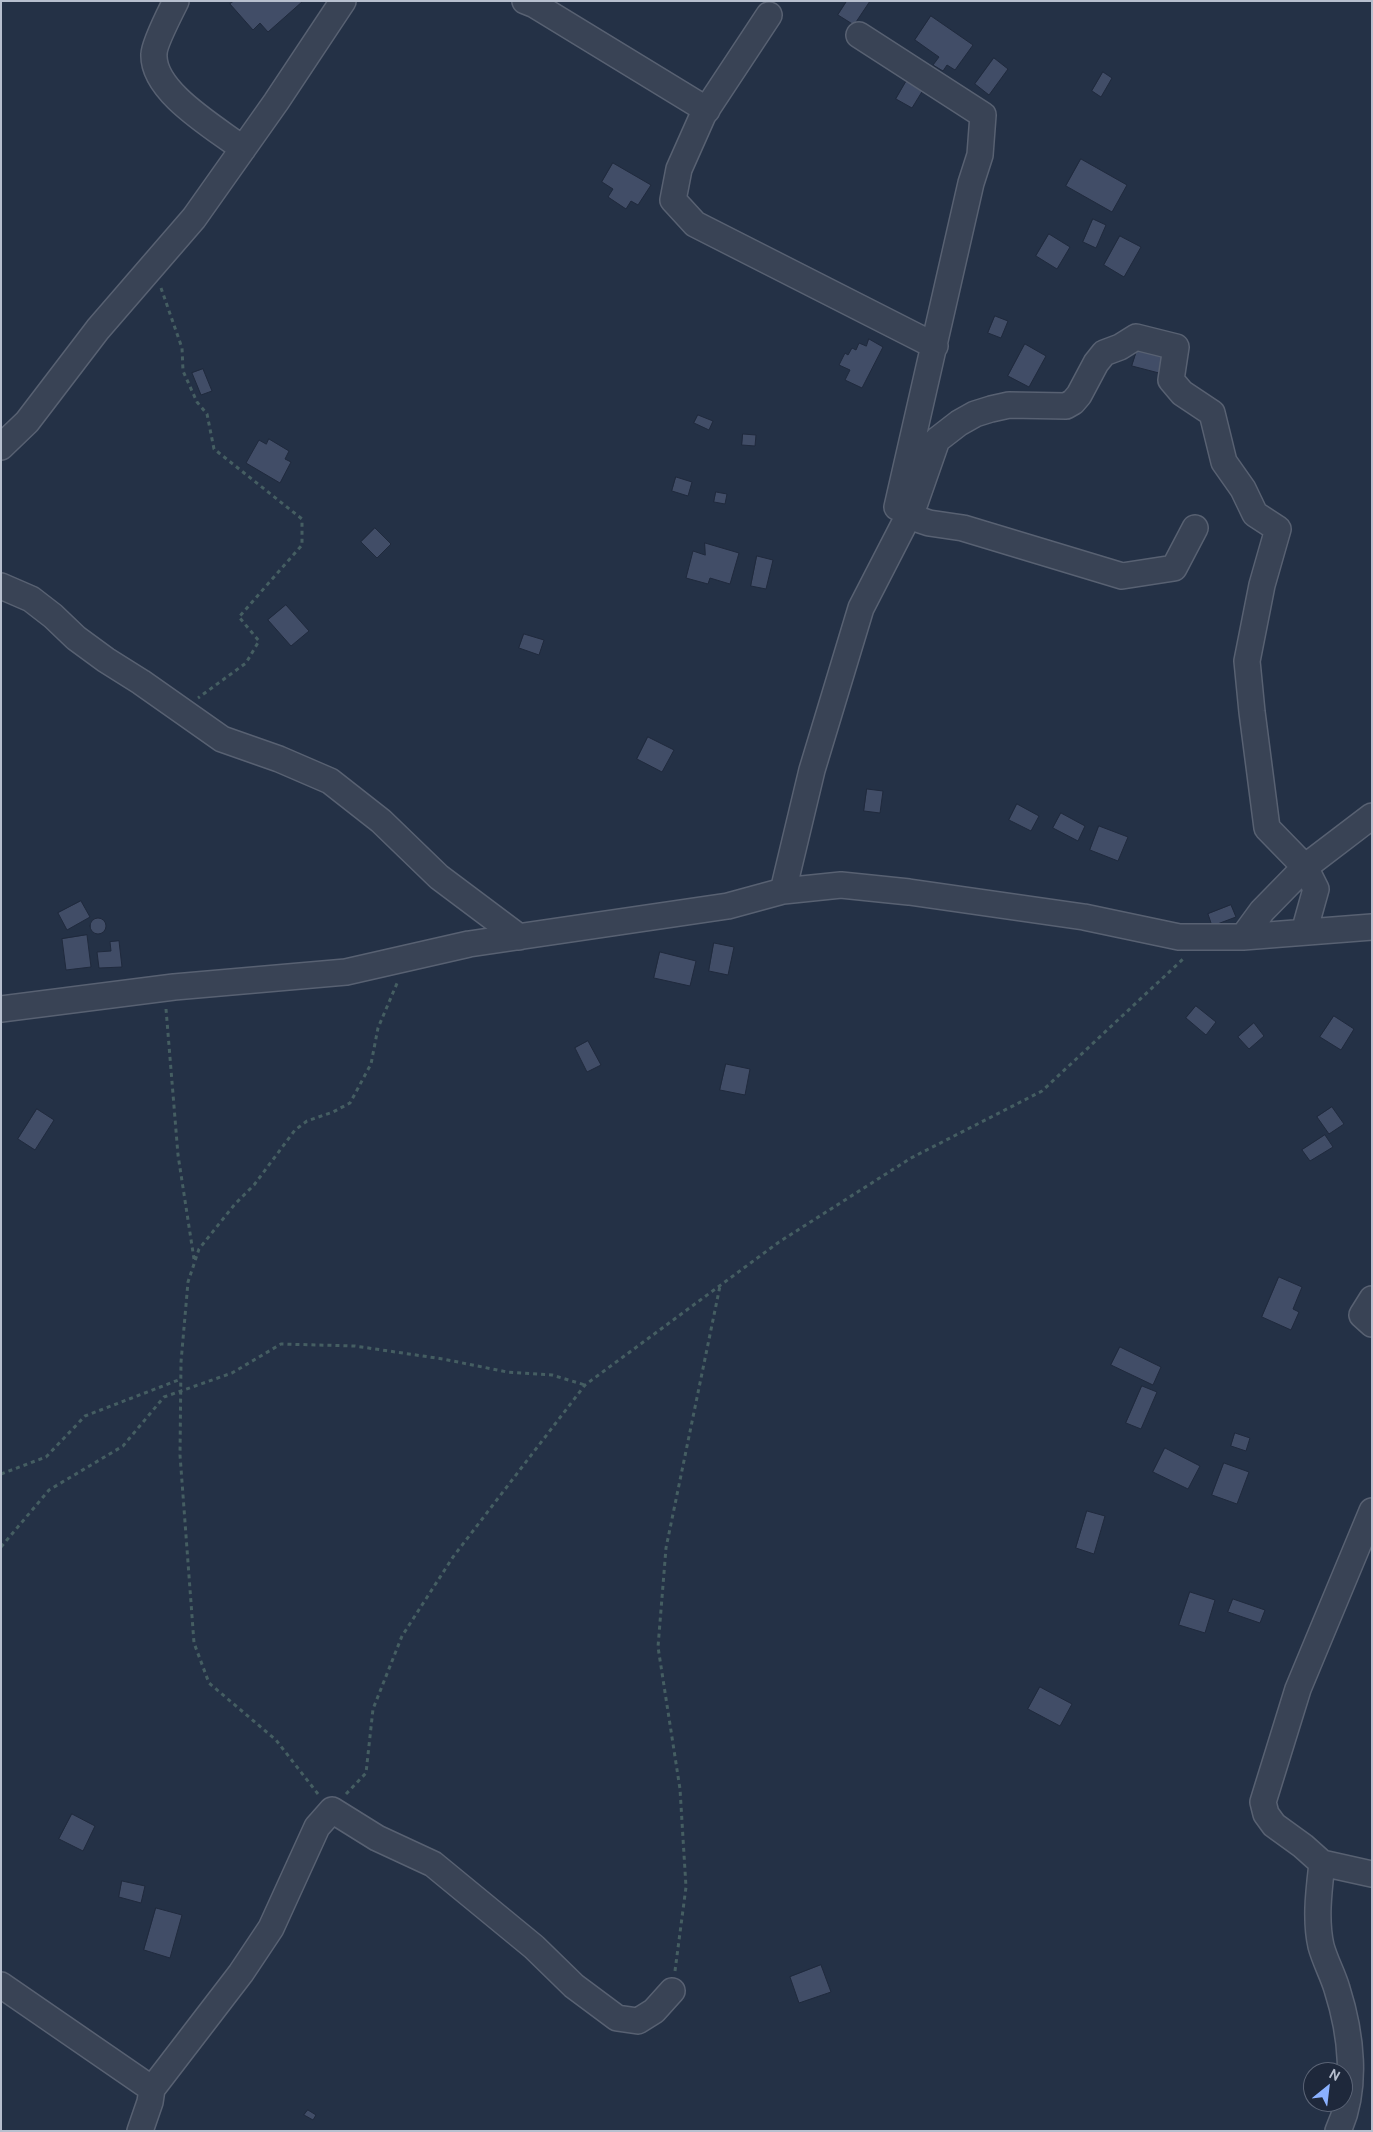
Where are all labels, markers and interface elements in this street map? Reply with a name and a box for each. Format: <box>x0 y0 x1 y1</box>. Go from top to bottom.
north arrow <box>1303 2062 1353 2112</box>
text: N <box>1326 2064 1343 2085</box>

